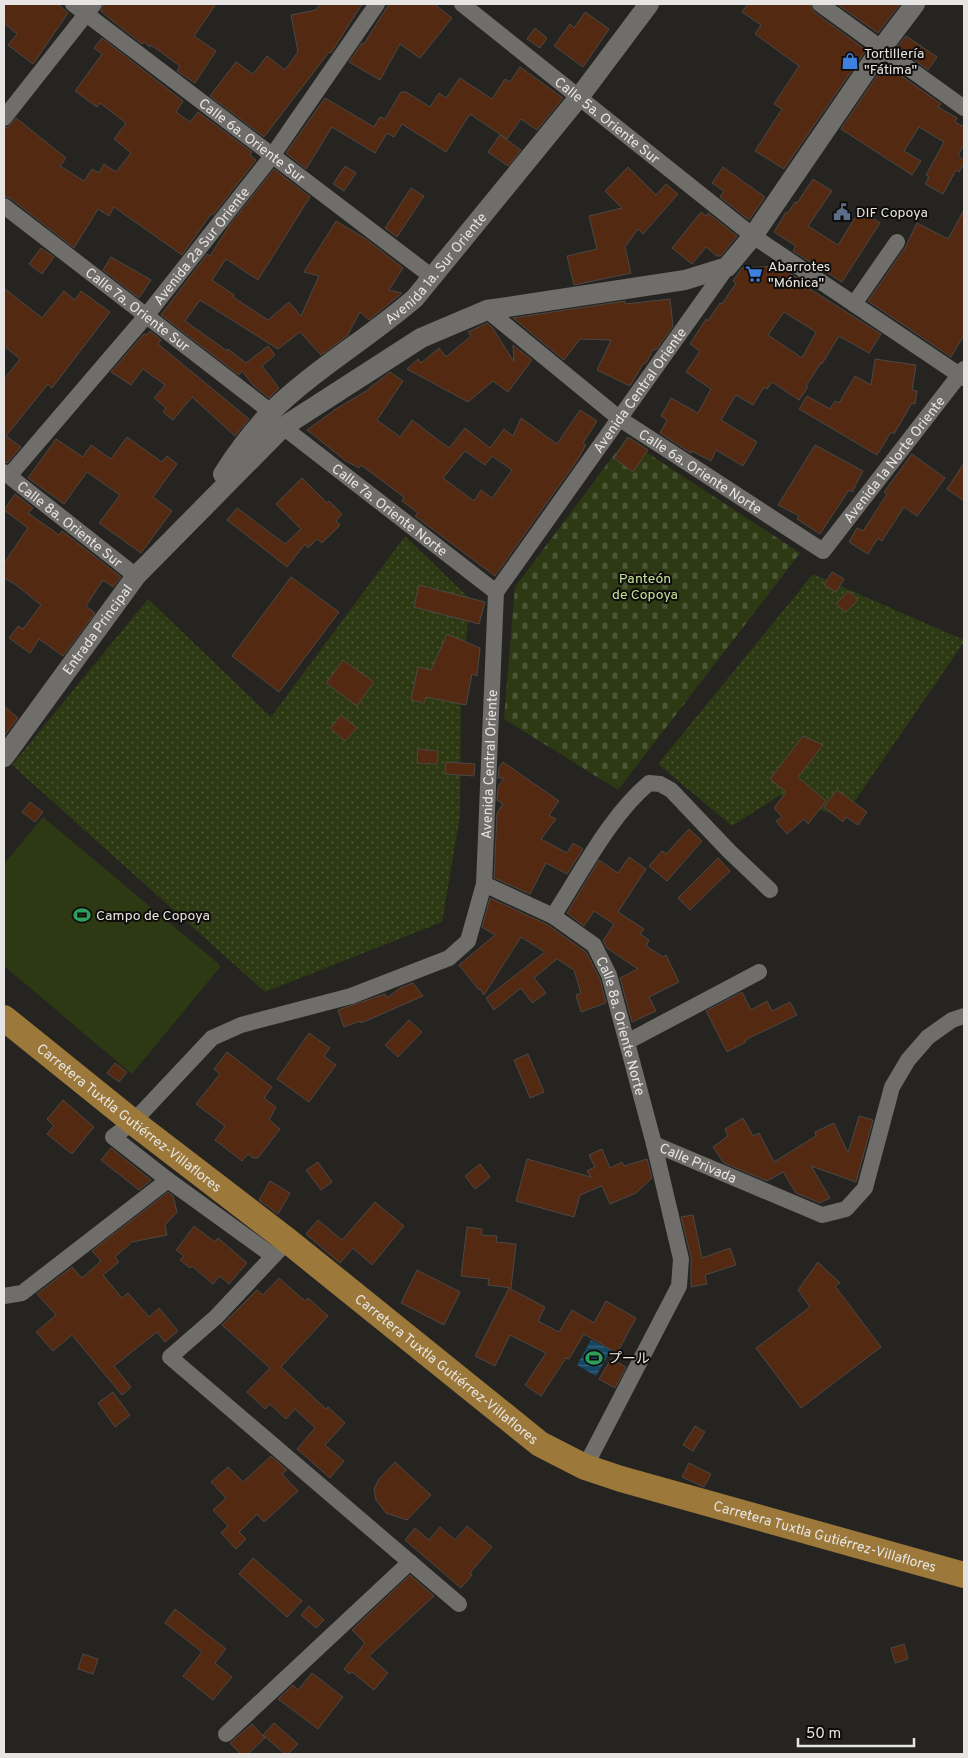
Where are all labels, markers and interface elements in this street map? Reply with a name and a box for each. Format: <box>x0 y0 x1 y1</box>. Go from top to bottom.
place label: Tortillería "Fátima" <box>864 46 924 79</box>
shop icon: Tortillería "Fátima" <box>840 51 860 71</box>
street label: Calle 5a. Oriente Sur <box>551 74 663 169</box>
street label: Calle 6a. Oriente Sur <box>195 95 308 188</box>
street label: Avenida 2a Sur Oriente <box>151 184 254 309</box>
public building icon: DIF Copoya <box>832 202 852 222</box>
place label: DIF Copoya <box>856 205 928 222</box>
street label: Avenida 1a. Sur Oriente <box>382 210 491 329</box>
place label: Abarrotes "Mónica" <box>768 259 830 292</box>
supermarket icon: Abarrotes "Mónica" <box>744 264 764 284</box>
street label: Calle 7a. Oriente Sur <box>81 265 193 356</box>
street label: Avenida Central Oriente <box>590 325 691 457</box>
street label: Avenida 1a Norte Oriente <box>841 394 950 527</box>
street label: Calle 6a. Oriente Norte <box>635 426 765 519</box>
street label: Calle 7a. Oriente Norte <box>328 461 450 561</box>
street label: Calle 8a. Oriente Sur <box>13 478 126 572</box>
park label: Panteón de Copoya <box>612 571 678 604</box>
street label: Entrada Principal <box>60 582 137 679</box>
street label: Avenida Central Oriente <box>479 689 502 839</box>
sports icon: Campo de Copoya <box>72 905 92 925</box>
place label: Campo de Copoya <box>96 908 210 925</box>
street label: Calle 8a. Oriente Norte <box>591 954 648 1098</box>
street label: Carretera Tuxtla Gutiérrez-Villaflores <box>32 1041 224 1197</box>
street label: Calle Privada <box>656 1140 739 1188</box>
street label: Carretera Tuxtla Gutiérrez-Villaflores <box>351 1291 541 1449</box>
sports icon: プール <box>584 1348 604 1368</box>
place label: プール <box>608 1351 650 1368</box>
street label: Carretera Tuxtla Gutiérrez-Villaflores <box>711 1498 938 1577</box>
scale bar <box>798 1716 914 1748</box>
text: 50 m <box>806 1725 841 1744</box>

